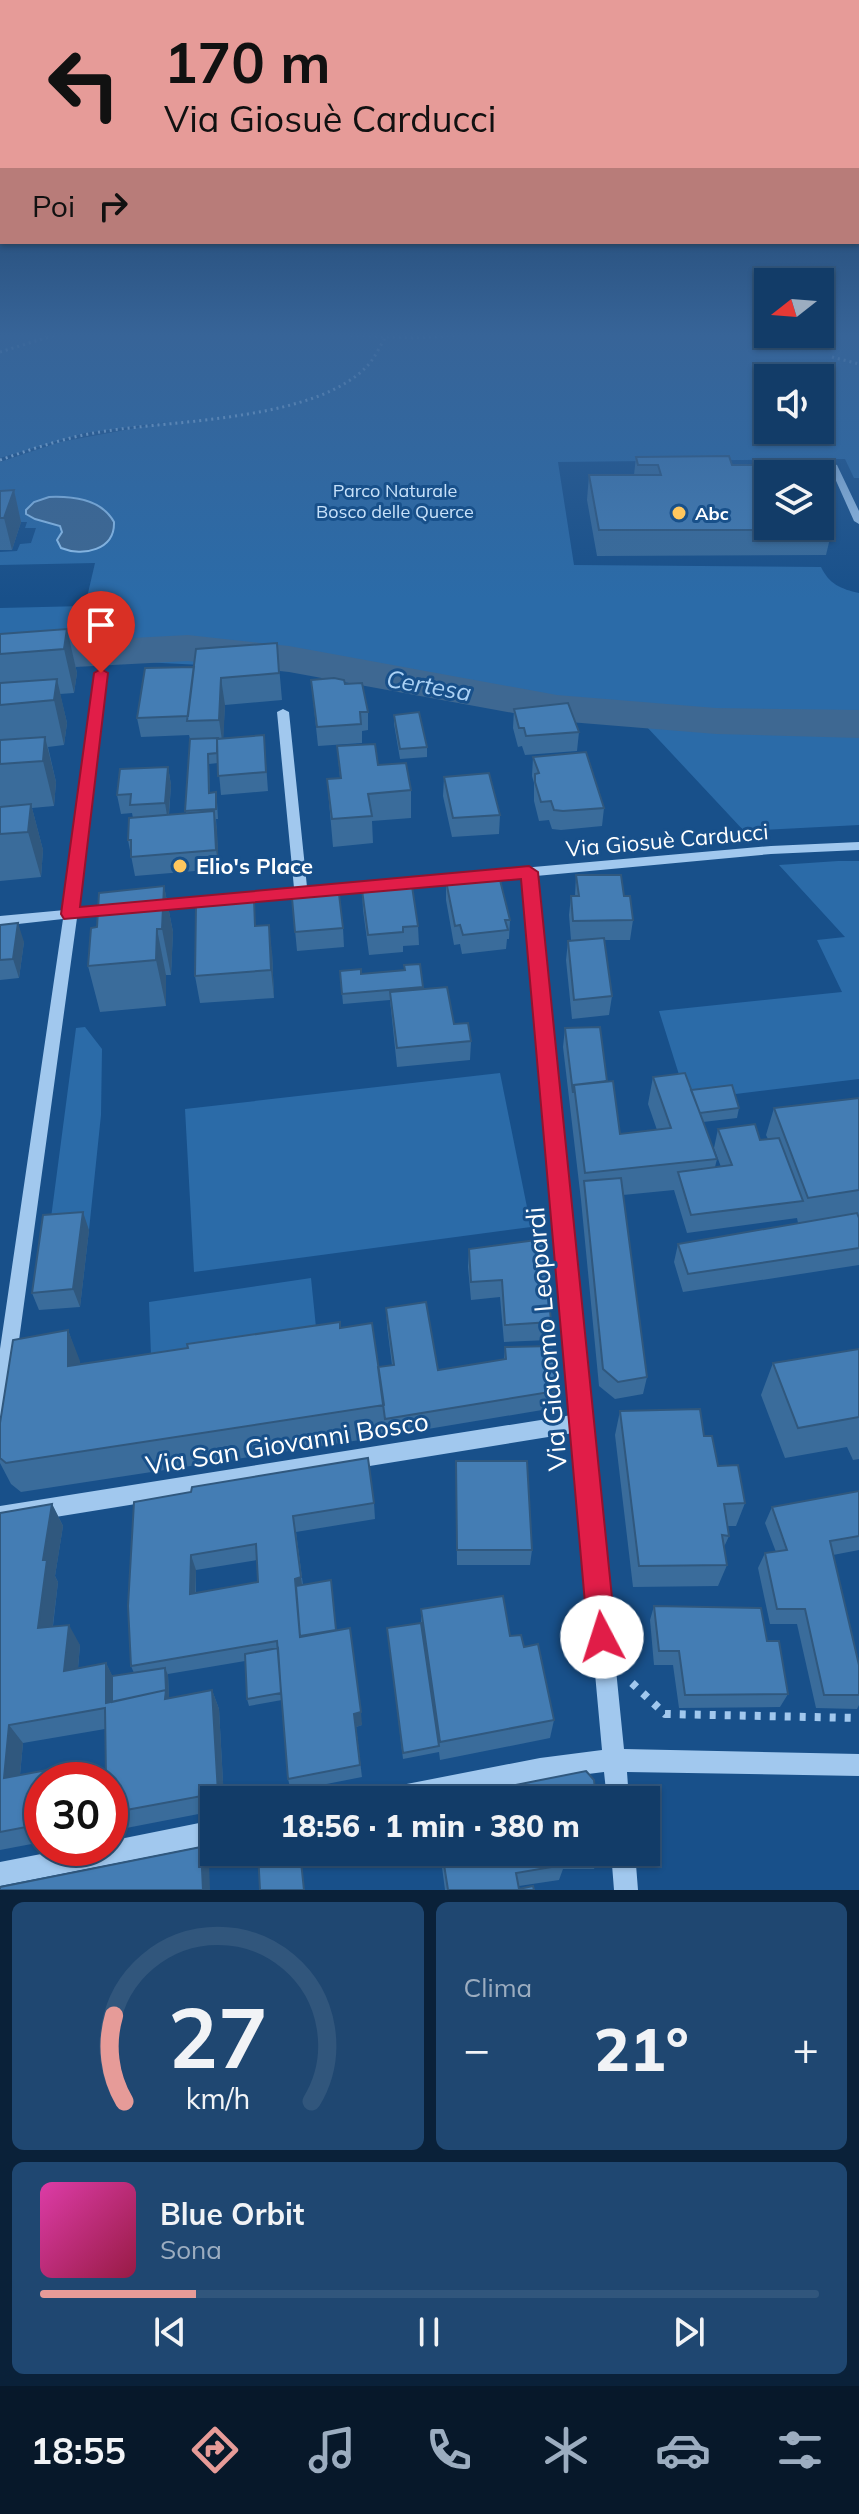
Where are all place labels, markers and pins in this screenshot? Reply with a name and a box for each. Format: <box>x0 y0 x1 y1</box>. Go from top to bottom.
place label: Abc <box>695 502 729 525</box>
marker: Abc <box>670 504 688 522</box>
pin <box>67 591 135 673</box>
place label: Elio's Place <box>196 852 313 880</box>
marker: Elio's Place <box>171 857 189 875</box>

